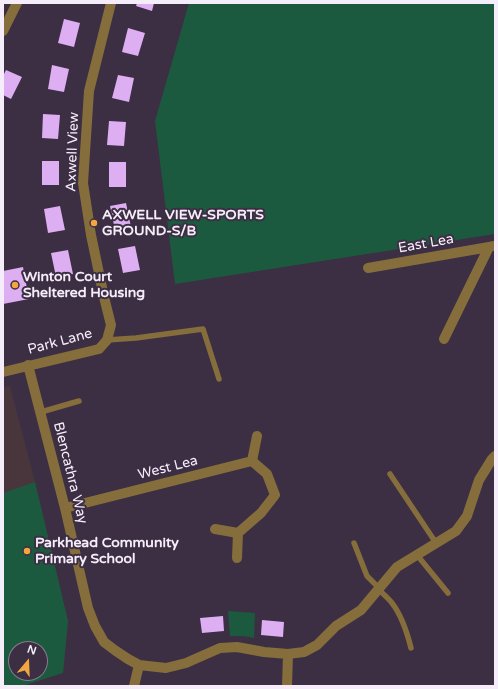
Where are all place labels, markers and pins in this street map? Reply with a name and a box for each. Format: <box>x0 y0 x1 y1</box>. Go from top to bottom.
place label: AXWELL VIEW-SPORTS GROUND-S/B <box>102 207 264 240</box>
marker: AXWELL VIEW-SPORTS GROUND-S/B <box>89 218 99 228</box>
place label: Winton Court Sheltered Housing <box>23 269 145 302</box>
marker: Winton Court Sheltered Housing <box>10 280 20 290</box>
place label: Parkhead Community Primary School <box>35 535 179 568</box>
marker: Parkhead Community Primary School <box>22 546 32 556</box>

